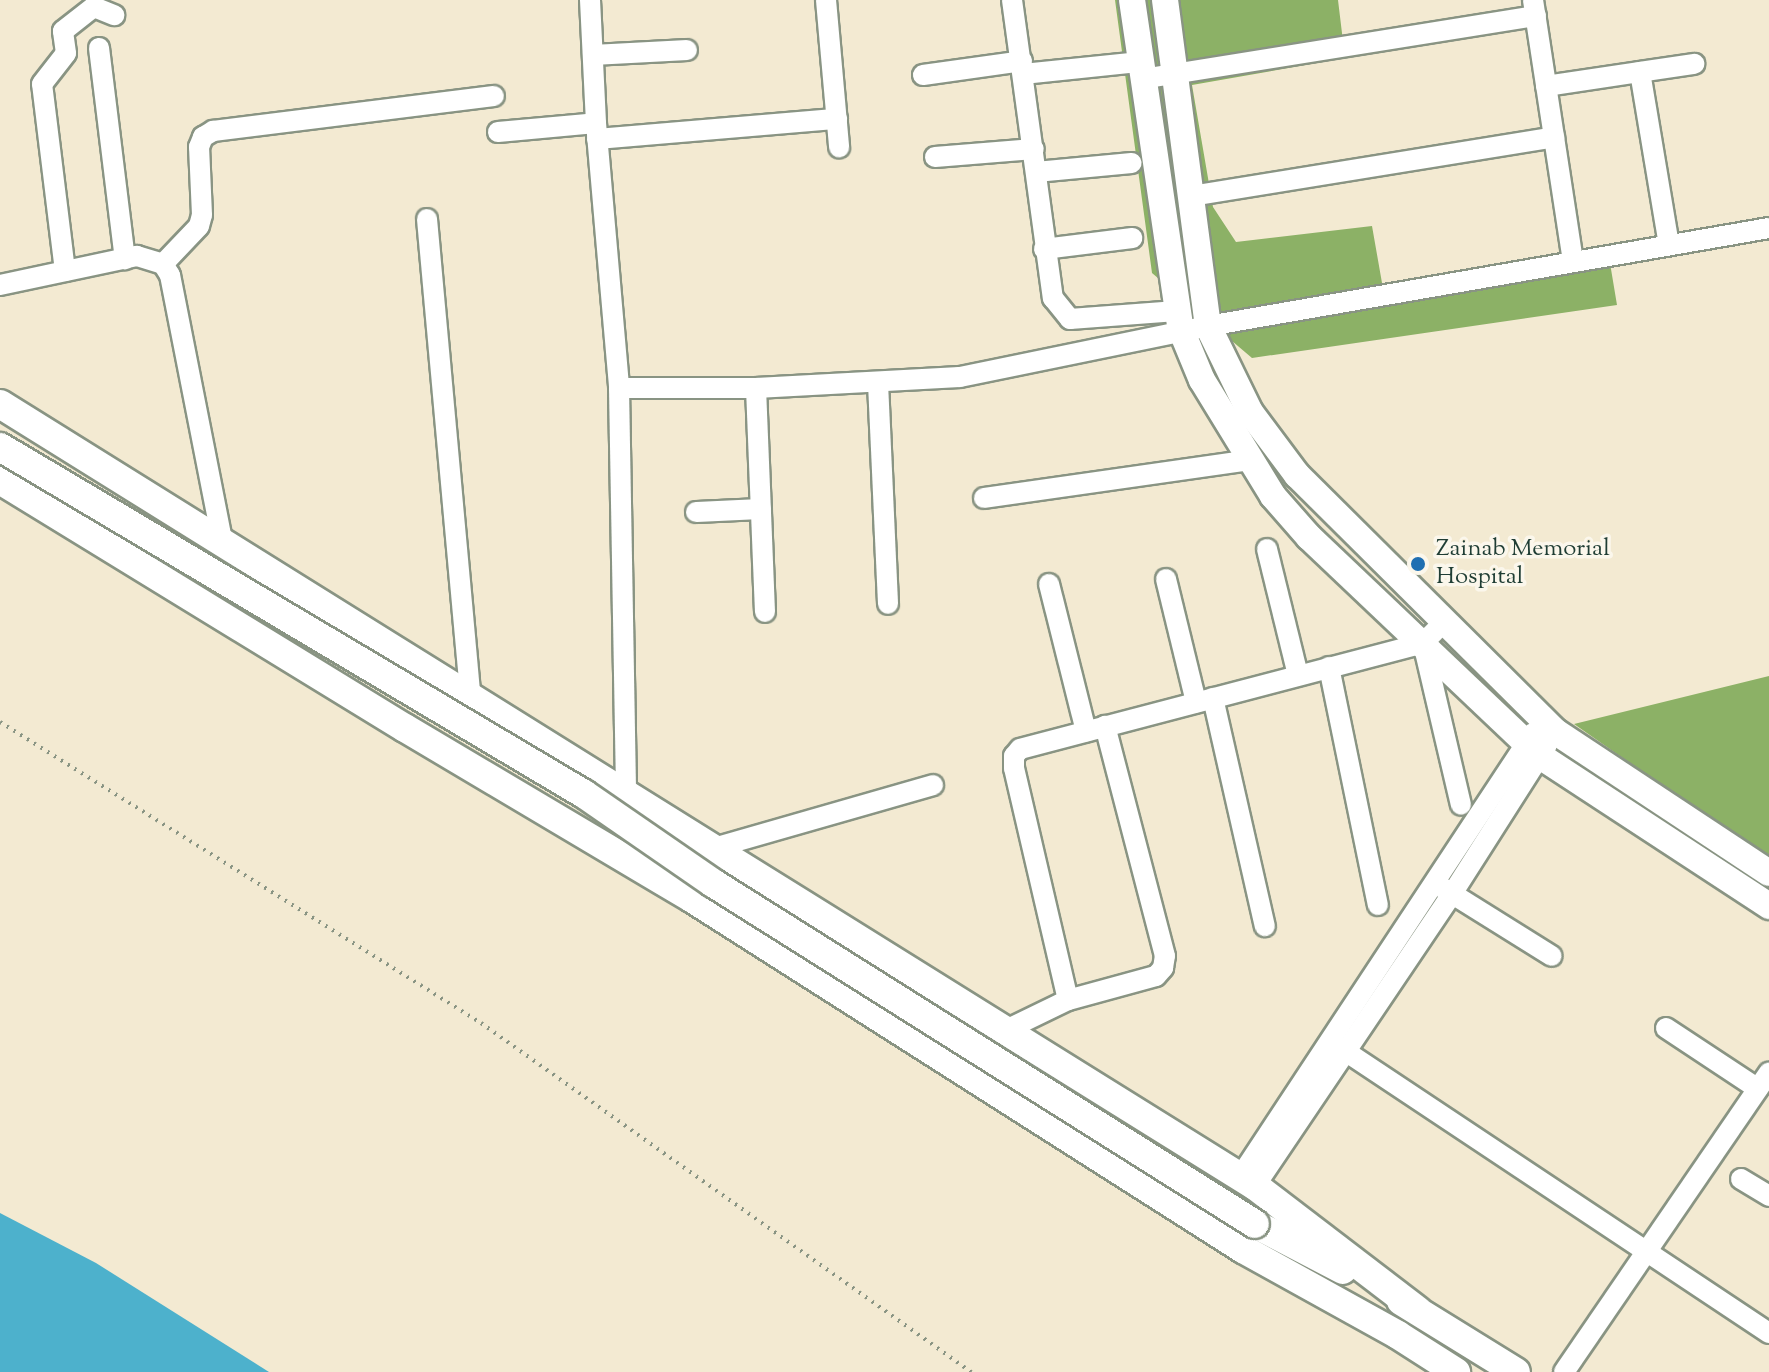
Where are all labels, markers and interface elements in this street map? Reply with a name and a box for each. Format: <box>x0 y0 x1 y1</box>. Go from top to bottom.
place label: Zainab Memorial Hospital <box>1436 536 1610 592</box>
marker: Zainab Memorial Hospital <box>1407 553 1429 575</box>

